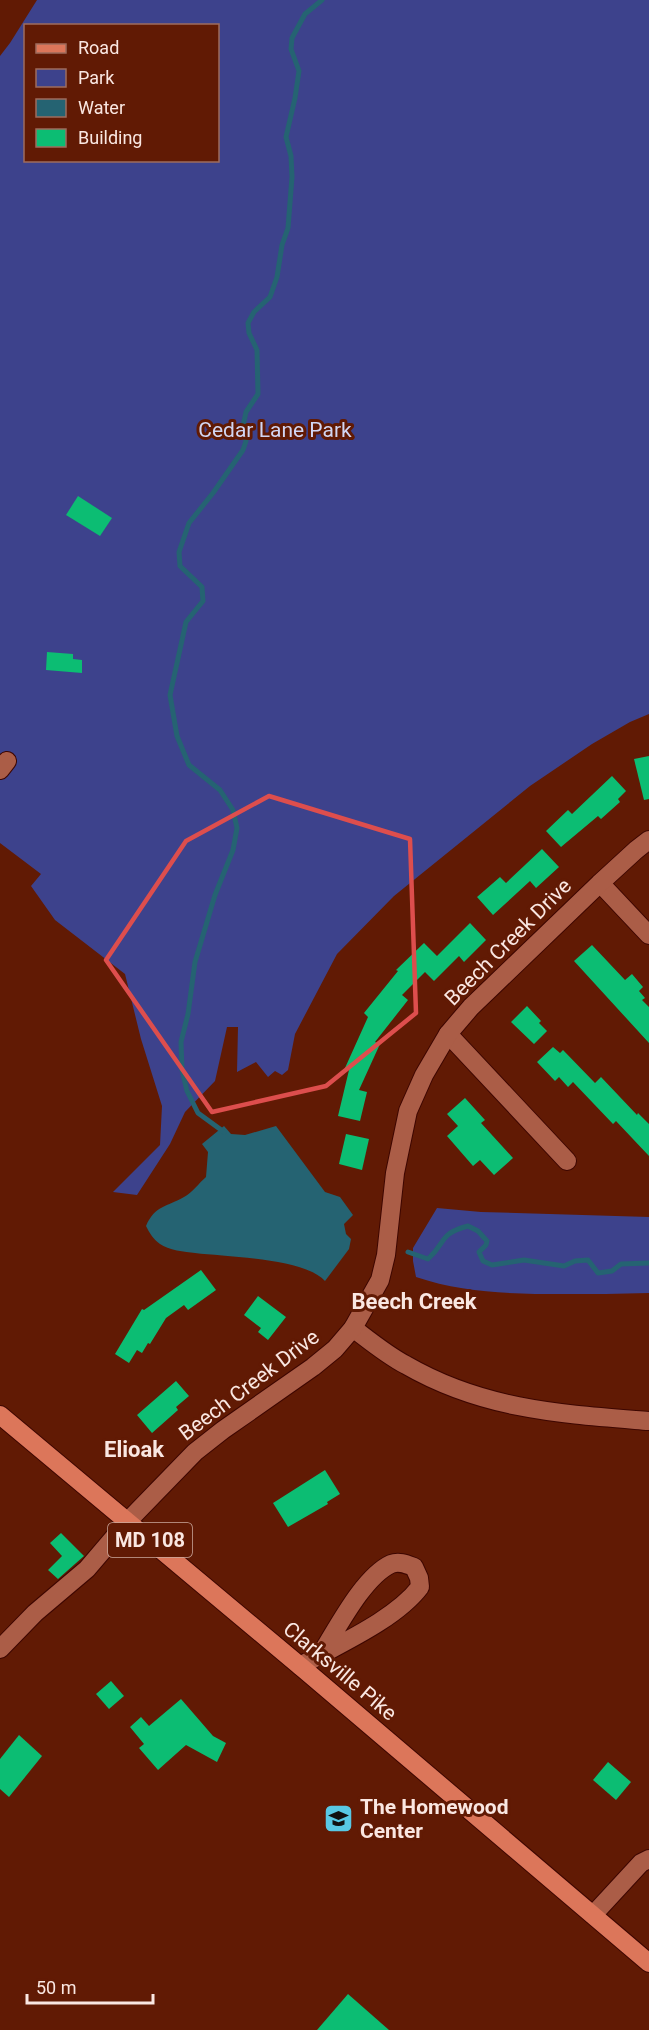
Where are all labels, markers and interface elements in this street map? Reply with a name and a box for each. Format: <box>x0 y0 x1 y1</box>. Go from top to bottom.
legend <box>24 24 219 162</box>
text: Road <box>78 37 119 58</box>
text: Park <box>78 67 115 88</box>
text: Water <box>78 97 125 118</box>
text: Building <box>78 127 142 148</box>
park label: Cedar Lane Park <box>198 418 352 442</box>
street label: Beech Creek Drive <box>440 874 576 1010</box>
district label: Beech Creek <box>352 1289 477 1314</box>
street label: Beech Creek Drive <box>174 1325 324 1445</box>
district label: Elioak <box>104 1437 164 1462</box>
road number: MD 108 <box>108 1523 192 1557</box>
street label: Clarksville Pike <box>278 1617 402 1725</box>
place label: The Homewood Center <box>360 1795 509 1843</box>
school or university icon: The Homewood Center <box>323 1803 355 1835</box>
scale bar <box>27 1967 153 2005</box>
text: 50 m <box>36 1977 76 1998</box>

